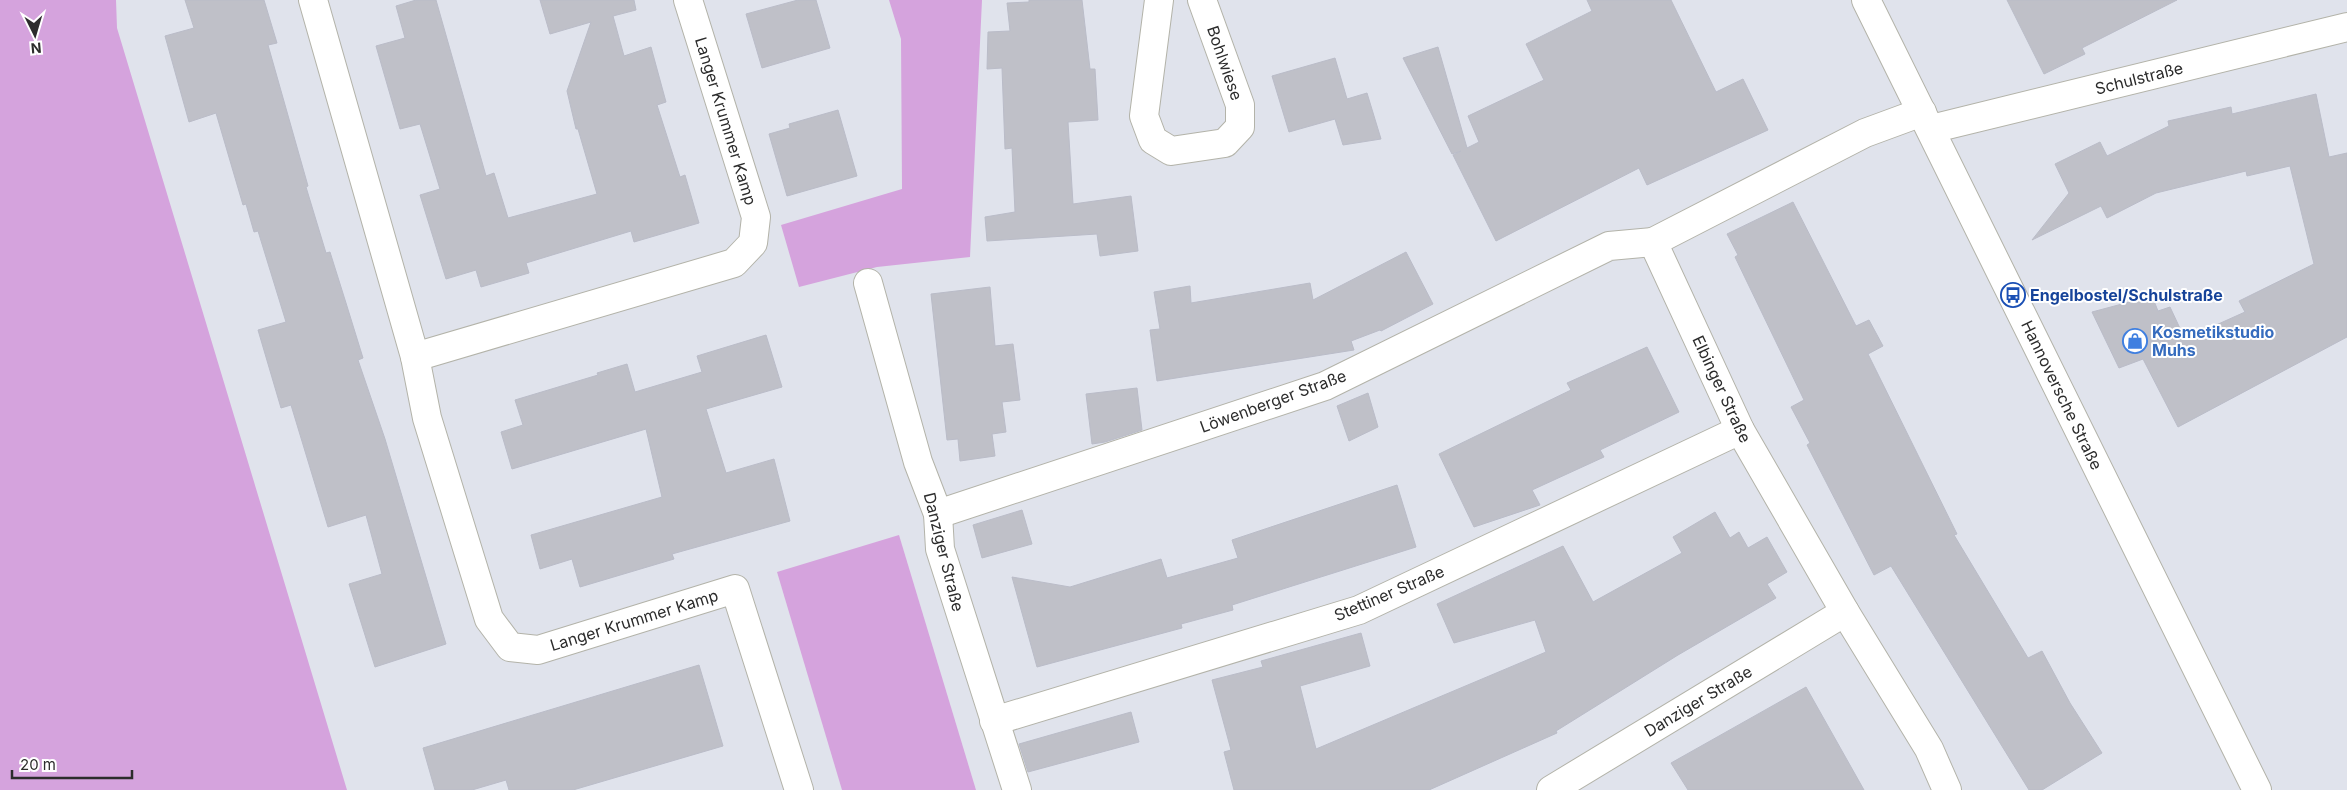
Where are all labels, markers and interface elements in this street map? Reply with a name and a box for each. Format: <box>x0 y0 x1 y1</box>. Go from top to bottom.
north arrow <box>10 10 60 60</box>
street label: Bohlwiese <box>1203 23 1247 103</box>
street label: Langer Krummer Kamp <box>691 34 761 208</box>
text: N <box>30 40 42 57</box>
street label: Schulstraße <box>2093 57 2185 99</box>
bus stop icon: Engelbostel/Schulstraße <box>2000 282 2026 308</box>
place label: Engelbostel/Schulstraße <box>2030 285 2223 305</box>
street label: Hannoversche Straße <box>2017 317 2107 473</box>
place label: Kosmetikstudio Muhs <box>2152 322 2274 360</box>
shop icon: Kosmetikstudio Muhs <box>2122 328 2148 354</box>
street label: Elbinger Straße <box>1688 332 1756 446</box>
street label: Löwenberger Straße <box>1197 365 1349 437</box>
street label: Danziger Straße <box>920 490 968 614</box>
street label: Stettiner Straße <box>1331 561 1447 625</box>
street label: Langer Krummer Kamp <box>547 585 721 655</box>
street label: Danziger Straße <box>1641 661 1755 741</box>
scale bar <box>12 748 132 780</box>
text: 20 m <box>20 755 56 774</box>

